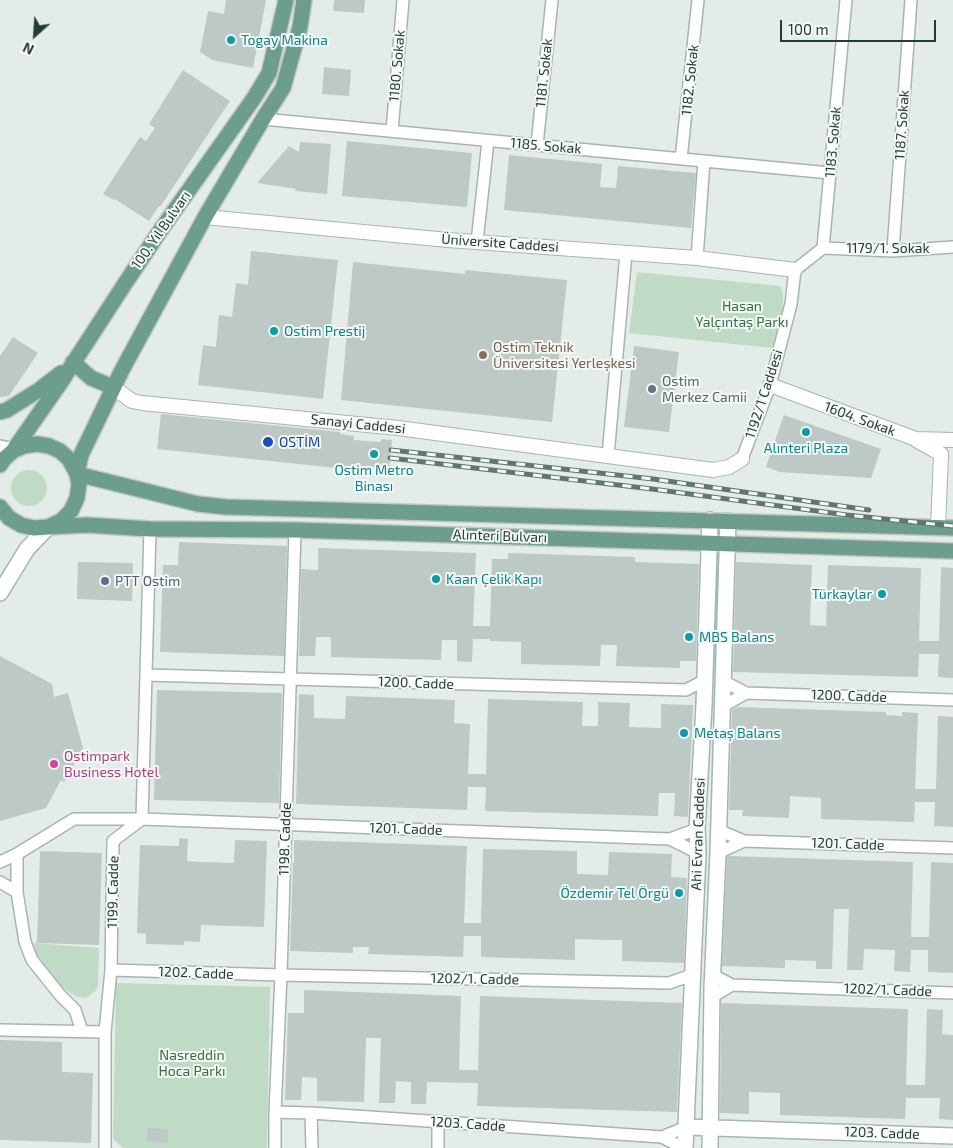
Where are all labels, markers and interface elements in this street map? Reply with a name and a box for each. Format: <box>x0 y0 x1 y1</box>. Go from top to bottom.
north arrow <box>10 10 60 60</box>
scale bar <box>783 10 939 42</box>
text: 100 m <box>788 20 829 38</box>
street label: 1180. Sokak <box>385 29 409 103</box>
place label: Togay Makina <box>241 32 328 48</box>
marker: Togay Makina <box>225 34 237 46</box>
street label: 1181. Sokak <box>532 38 556 108</box>
text: N <box>20 39 36 59</box>
street label: 1182. Sokak <box>678 44 702 116</box>
street label: 1187. Sokak <box>891 89 913 161</box>
street label: 1183. Sokak <box>822 106 844 178</box>
street label: 1185. Sokak <box>510 135 582 157</box>
street label: 100. Yıl Bulvarı <box>128 188 194 272</box>
street label: Üniversite Caddesi <box>441 231 559 255</box>
street label: 1179/1. Sokak <box>846 240 930 256</box>
park label: Hasan Yalçıntaş Parkı <box>696 298 788 331</box>
place label: Ostim Prestij <box>284 323 365 339</box>
marker: Ostim Prestij <box>268 325 280 337</box>
place label: Ostim Teknik Üniversitesi Yerleşkesi <box>493 339 636 372</box>
street label: 1192/1 Caddesi <box>742 347 786 441</box>
marker: Ostim Teknik Üniversitesi Yerleşkesi <box>477 349 489 361</box>
place label: Ostim Merkez Camii <box>662 373 747 406</box>
marker: Ostim Merkez Camii <box>646 383 658 395</box>
street label: 1604. Sokak <box>822 398 898 440</box>
street label: Sanayi Caddesi <box>310 411 406 437</box>
marker: Alınteri Plaza <box>800 426 812 438</box>
place label: OSTİM <box>279 434 320 450</box>
marker: OSTİM <box>261 435 275 449</box>
place label: Alınteri Plaza <box>764 440 848 456</box>
marker: Ostim Metro Binası <box>368 448 380 460</box>
place label: Ostim Metro Binası <box>334 462 414 494</box>
street label: Alınteri Bulvarı <box>453 526 547 546</box>
place label: Kaan Çelik Kapı <box>446 571 542 587</box>
place label: PTT Ostim <box>115 573 180 589</box>
marker: Kaan Çelik Kapı <box>430 573 442 585</box>
marker: PTT Ostim <box>99 575 111 587</box>
place label: Türkaylar <box>812 586 872 602</box>
marker: Türkaylar <box>876 588 888 600</box>
place label: MBS Balans <box>699 629 774 645</box>
marker: MBS Balans <box>683 631 695 643</box>
street label: 1200. Cadde <box>378 673 454 693</box>
street label: 1200. Cadde <box>811 686 887 706</box>
place label: Metaş Balans <box>694 725 781 741</box>
marker: Metaş Balans <box>678 727 690 739</box>
place label: Ostimpark Business Hotel <box>64 748 159 780</box>
marker: Ostimpark Business Hotel <box>48 758 60 770</box>
street label: Ahi Evran Caddesi <box>688 777 708 891</box>
street label: 1198. Cadde <box>275 802 295 876</box>
street label: 1201. Cadde <box>369 819 443 839</box>
street label: 1201. Cadde <box>811 834 885 854</box>
street label: 1199. Cadde <box>104 856 122 928</box>
place label: Özdemir Tel Örgü <box>560 885 669 901</box>
marker: Özdemir Tel Örgü <box>673 887 685 899</box>
street label: 1202. Cadde <box>158 963 234 983</box>
street label: 1202/1. Cadde <box>431 970 519 988</box>
street label: 1202/1. Cadde <box>844 980 932 1000</box>
park label: Nasreddin Hoca Parkı <box>158 1047 226 1080</box>
street label: 1203. Cadde <box>430 1113 506 1135</box>
street label: 1203. Cadde <box>844 1123 920 1143</box>

